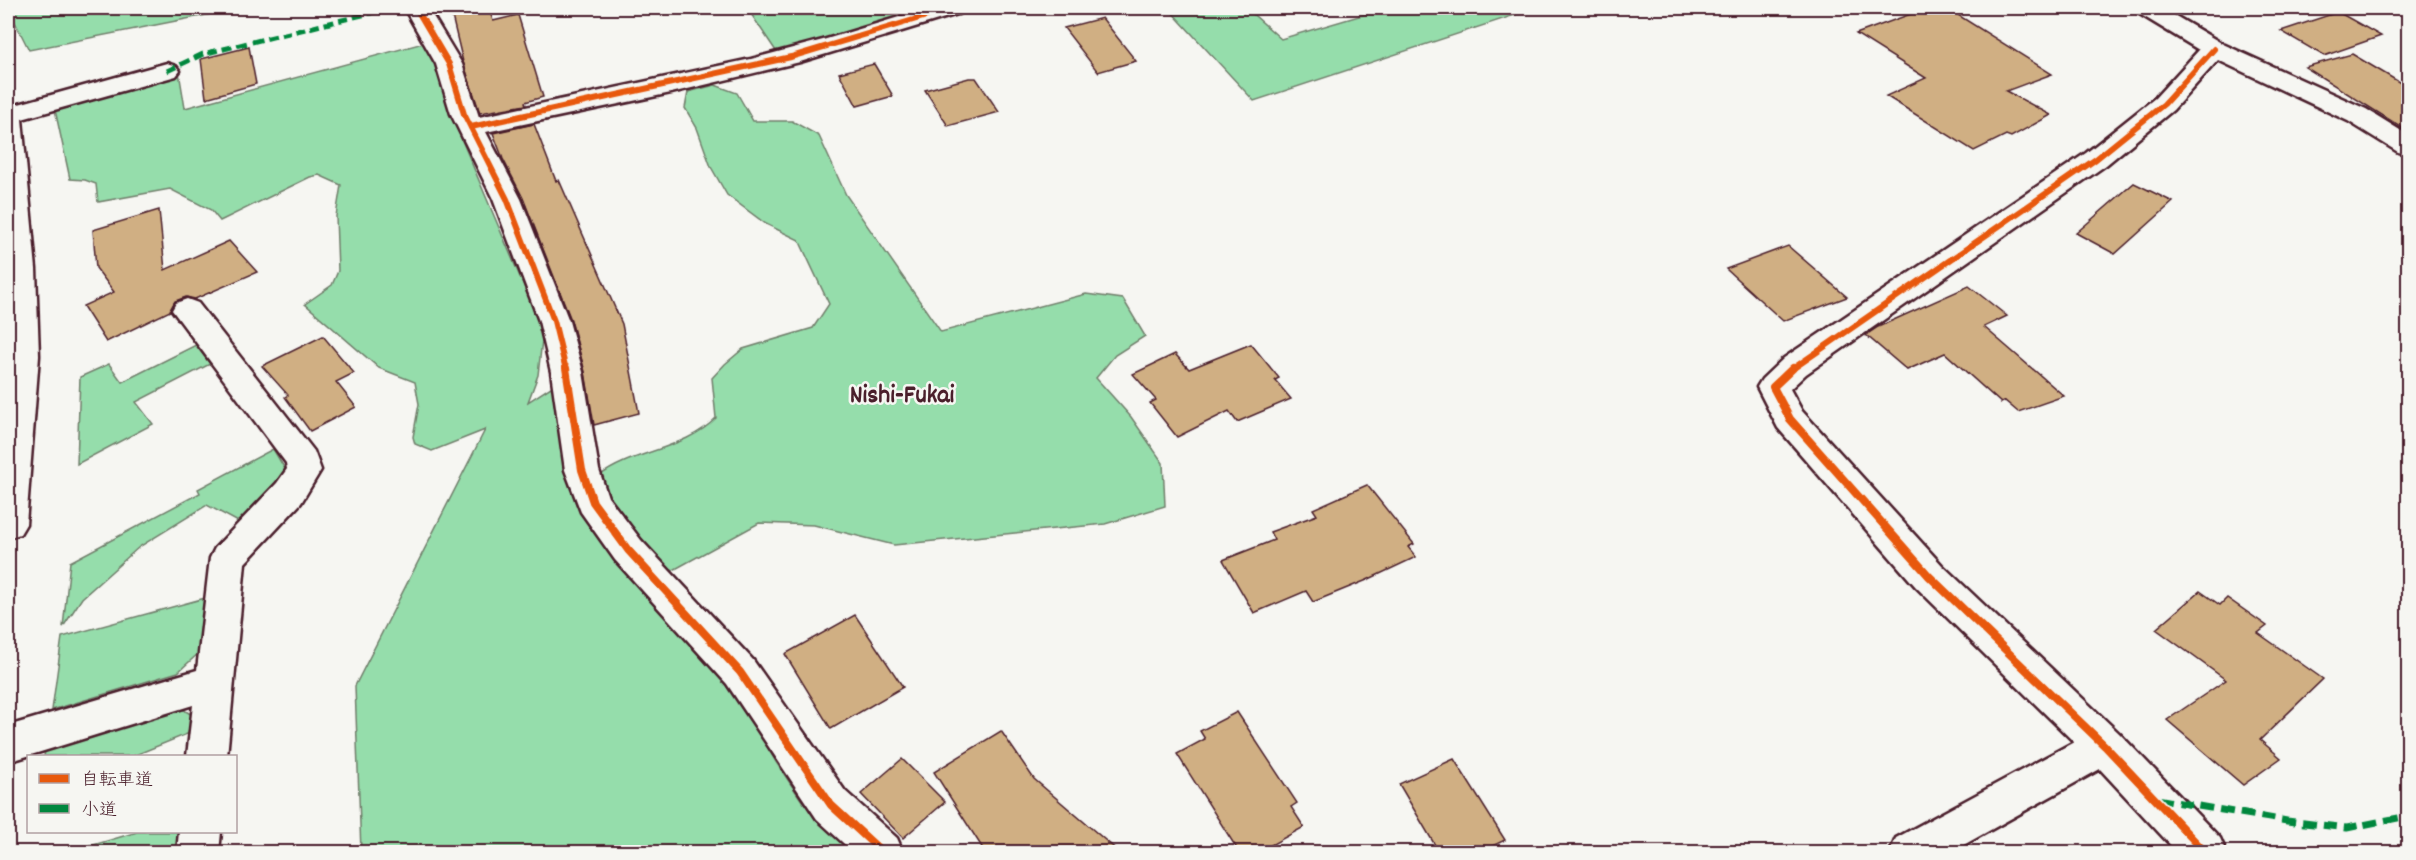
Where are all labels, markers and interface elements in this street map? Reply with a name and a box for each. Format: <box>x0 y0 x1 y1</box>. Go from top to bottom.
district label: Nishi-Fukai <box>850 378 954 415</box>
legend <box>27 755 237 833</box>
text: 自転車道 <box>81 769 153 794</box>
text: 小道 <box>81 799 117 824</box>

